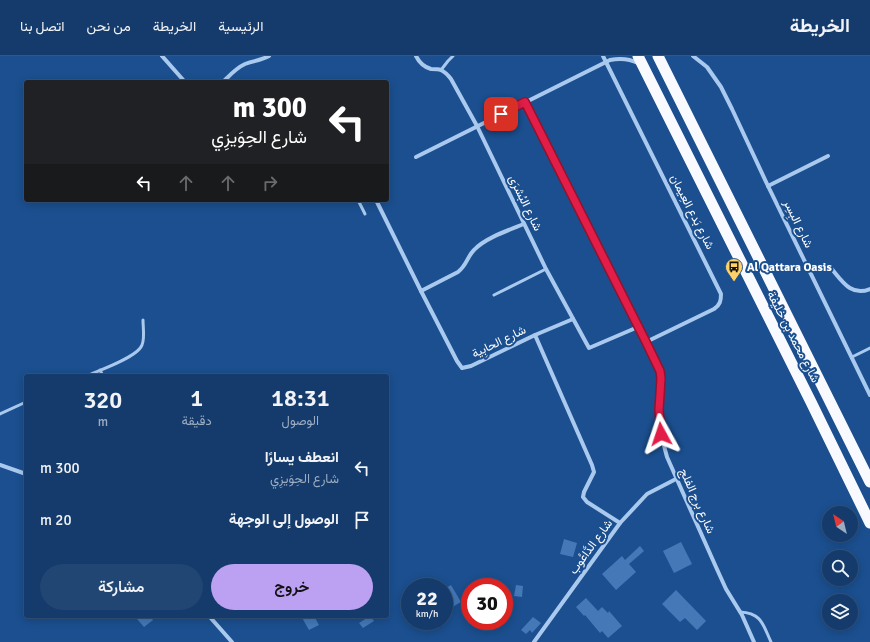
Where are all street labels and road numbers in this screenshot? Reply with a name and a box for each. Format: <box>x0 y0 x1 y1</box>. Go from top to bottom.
street label: شارع بَدع العِيمان <box>666 172 717 253</box>
street label: شارع البُشرَى <box>504 173 545 234</box>
street label: شارع البِسِر <box>779 196 816 251</box>
street label: شارع محمد بن خليفة <box>763 289 822 386</box>
street label: شارع الحابِية <box>469 322 529 362</box>
street label: شارع برج الفلج <box>675 466 718 536</box>
street label: شارع الدَّاعُوب <box>566 517 617 578</box>

